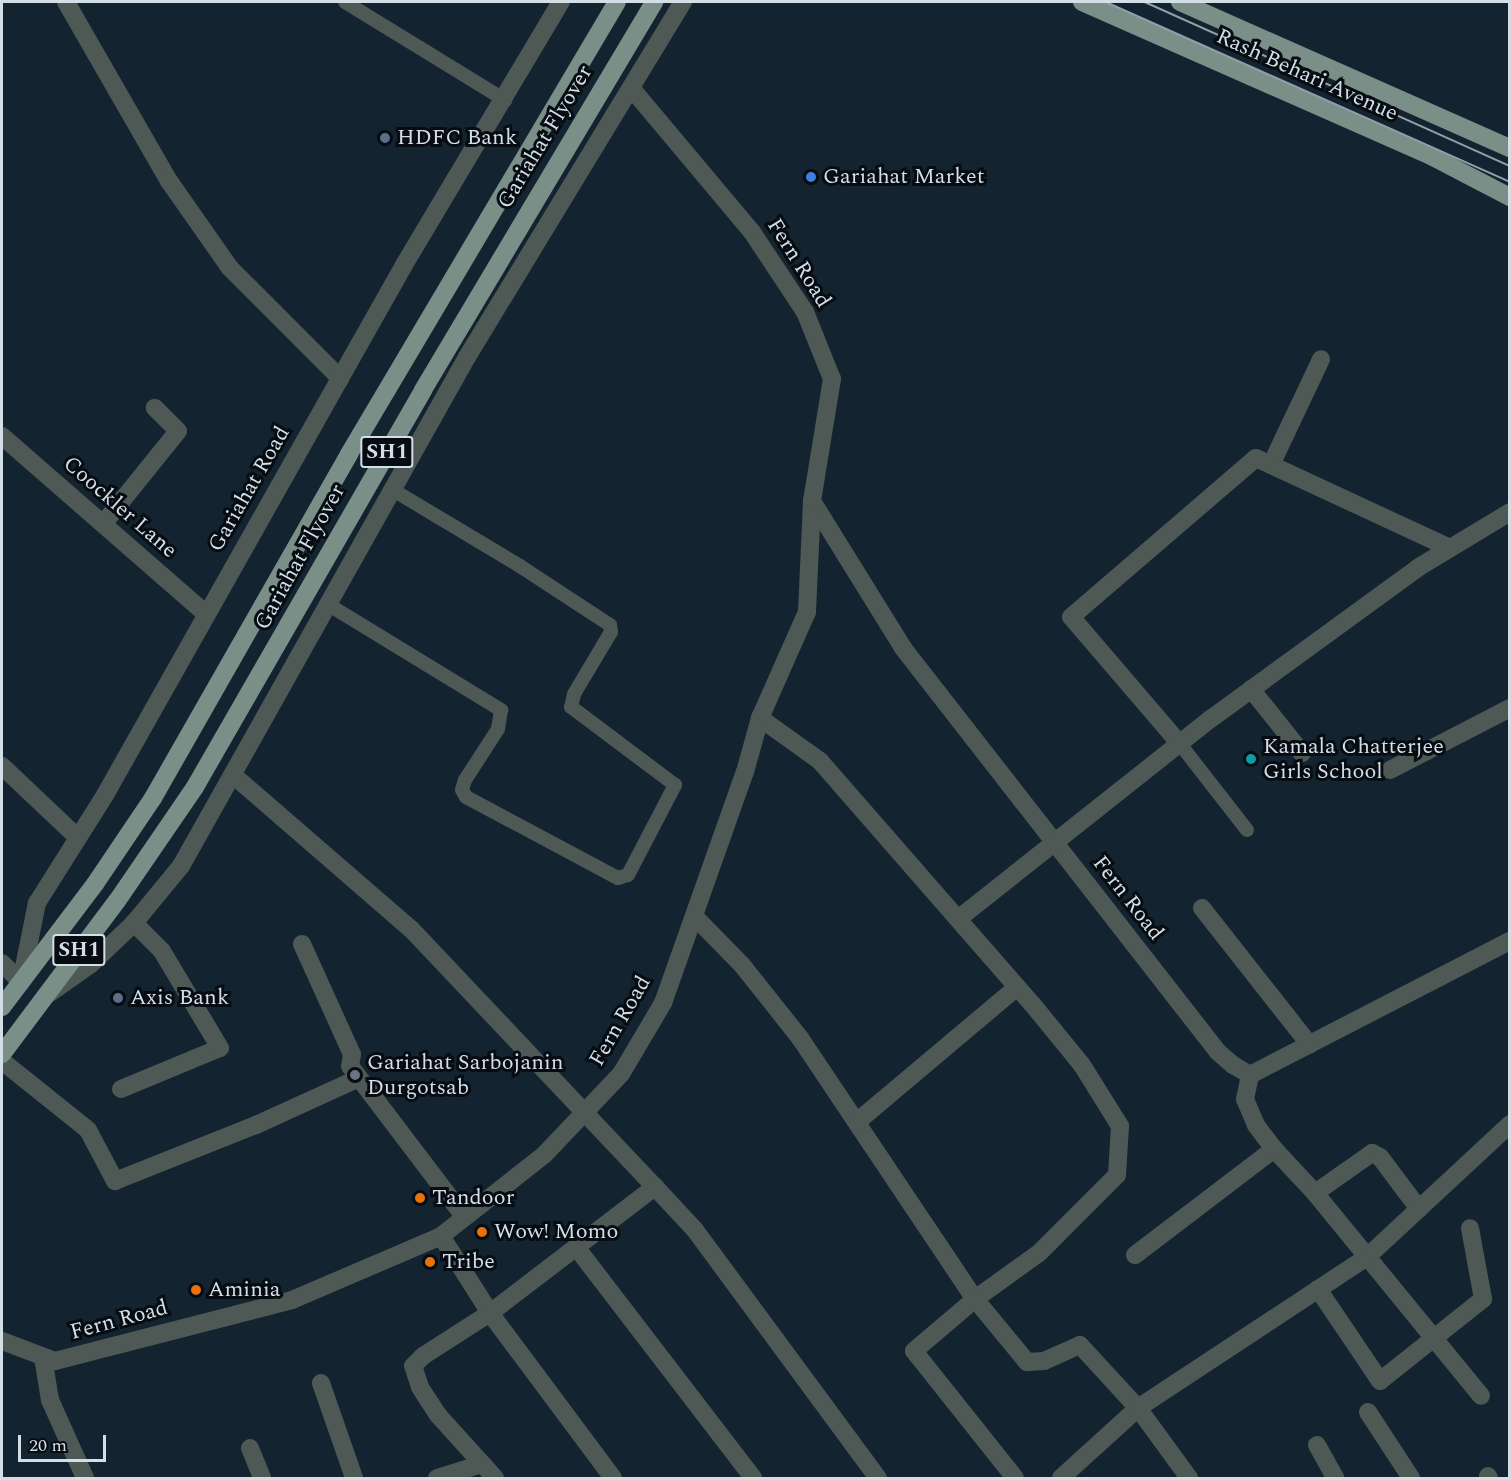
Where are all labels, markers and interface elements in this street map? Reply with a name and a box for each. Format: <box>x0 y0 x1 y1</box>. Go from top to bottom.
street label: Rash Behari Avenue <box>1212 23 1402 127</box>
street label: Gariahat Flyover <box>492 61 598 213</box>
place label: HDFC Bank <box>397 125 517 151</box>
marker: HDFC Bank <box>378 131 392 145</box>
place label: Gariahat Market <box>823 164 985 190</box>
marker: Gariahat Market <box>804 170 818 184</box>
street label: Fern Road <box>761 214 837 312</box>
street label: Gariahat Road <box>203 422 295 556</box>
road number: SH1 <box>360 434 414 470</box>
street label: Coockler Lane <box>58 450 182 564</box>
street label: Gariahat Flyover <box>249 480 351 634</box>
place label: Kamala Chatterjee Girls School <box>1263 733 1444 784</box>
marker: Kamala Chatterjee Girls School <box>1244 752 1258 766</box>
street label: Fern Road <box>1087 850 1169 946</box>
road number: SH1 <box>52 932 106 968</box>
street label: Fern Road <box>584 971 656 1071</box>
place label: Axis Bank <box>130 985 229 1011</box>
marker: Axis Bank <box>111 991 125 1005</box>
place label: Gariahat Sarbojanin Durgotsab <box>367 1049 564 1100</box>
marker: Gariahat Sarbojanin Durgotsab <box>348 1068 362 1082</box>
place label: Tandoor <box>432 1185 514 1211</box>
marker: Tandoor <box>413 1191 427 1205</box>
place label: Wow! Momo <box>494 1219 618 1245</box>
marker: Wow! Momo <box>475 1225 489 1239</box>
place label: Tribe <box>442 1249 495 1275</box>
marker: Tribe <box>423 1255 437 1269</box>
place label: Aminia <box>208 1277 281 1303</box>
marker: Aminia <box>189 1283 203 1297</box>
street label: Fern Road <box>67 1294 171 1346</box>
scale bar <box>21 1423 110 1461</box>
text: 20 m <box>29 1432 67 1459</box>

